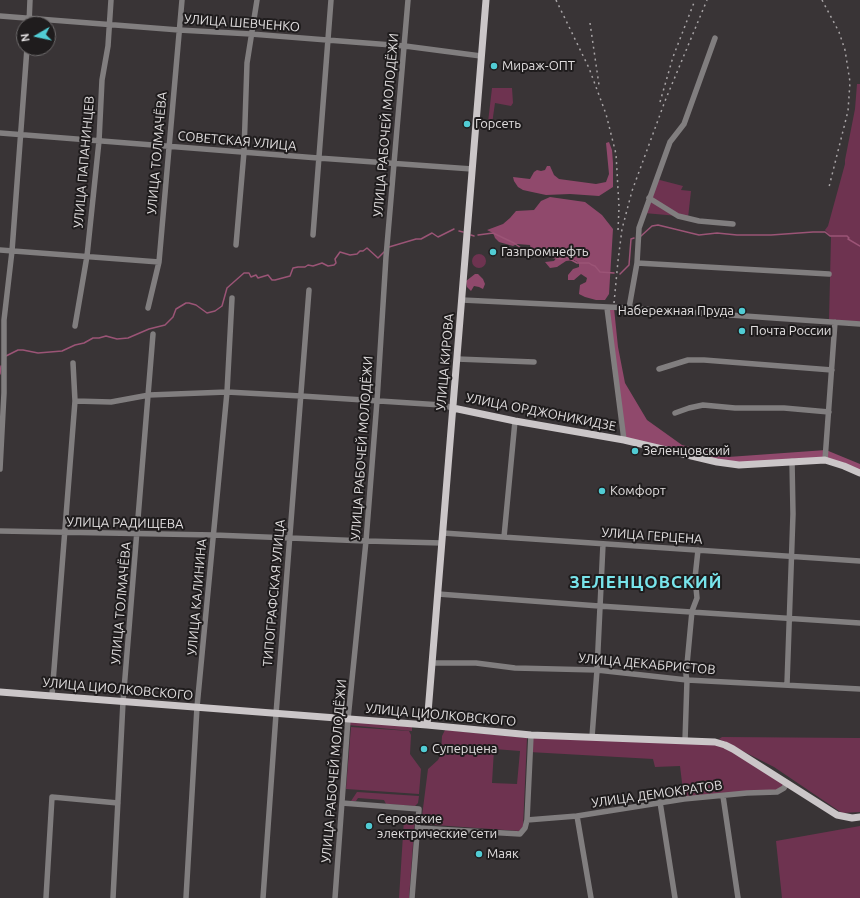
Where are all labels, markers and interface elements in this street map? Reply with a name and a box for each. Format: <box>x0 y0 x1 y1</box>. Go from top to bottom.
street label: УЛИЦА ШЕВЧЕНКО <box>184 11 300 35</box>
north arrow <box>16 16 56 56</box>
street label: УЛИЦА РАБОЧЕЙ МОЛОДЁЖИ <box>370 32 402 218</box>
text: N <box>19 33 32 43</box>
place label: Мираж-ОПТ <box>502 58 575 74</box>
marker: Мираж-ОПТ <box>489 61 499 71</box>
street label: УЛИЦА ТОЛМАЧЁВА <box>144 91 170 215</box>
street label: УЛИЦА ПАПАНИНЦЕВ <box>70 95 98 229</box>
place label: Горсеть <box>475 116 521 132</box>
marker: Горсеть <box>462 119 472 129</box>
street label: СОВЕТСКАЯ УЛИЦА <box>177 128 297 154</box>
place label: Газпромнефть <box>501 244 589 260</box>
marker: Газпромнефть <box>488 247 498 257</box>
place label: Набережная Пруда <box>618 303 734 319</box>
marker: Набережная Пруда <box>737 306 747 316</box>
street label: УЛИЦА КИРОВА <box>433 313 457 411</box>
place label: Почта России <box>750 323 832 339</box>
marker: Почта России <box>737 326 747 336</box>
street label: УЛИЦА РАБОЧЕЙ МОЛОДЁЖИ <box>348 355 376 541</box>
street label: УЛИЦА ОРДЖОНИКИДЗЕ <box>465 390 617 434</box>
place label: Зеленцовский <box>643 443 730 459</box>
marker: Зеленцовский <box>630 446 640 456</box>
place label: Комфорт <box>610 483 666 499</box>
marker: Комфорт <box>597 486 607 496</box>
street label: УЛИЦА РАДИЩЕВА <box>66 514 184 532</box>
street label: ТИПОГРАФСКАЯ УЛИЦА <box>260 519 288 667</box>
street label: УЛИЦА ГЕРЦЕНА <box>601 525 703 547</box>
street label: УЛИЦА КАЛИНИНА <box>184 538 210 656</box>
street label: УЛИЦА ТОЛМАЧЁВА <box>108 541 134 665</box>
district label: ЗЕЛЕНЦОВСКИЙ <box>570 572 722 592</box>
street label: УЛИЦА ДЕКАБРИСТОВ <box>578 650 716 678</box>
street label: УЛИЦА ЦИОЛКОВСКОГО <box>42 675 194 703</box>
street label: УЛИЦА РАБОЧЕЙ МОЛОДЁЖИ <box>318 678 350 864</box>
street label: УЛИЦА ЦИОЛКОВСКОГО <box>365 701 517 729</box>
place label: Суперцена <box>432 741 497 757</box>
marker: Суперцена <box>419 744 429 754</box>
street label: УЛИЦА ДЕМОКРАТОВ <box>591 777 723 811</box>
place label: Серовские электрические сети <box>377 811 497 842</box>
marker: Серовские электрические сети <box>364 821 374 831</box>
place label: Маяк <box>487 846 519 862</box>
marker: Маяк <box>474 849 484 859</box>

